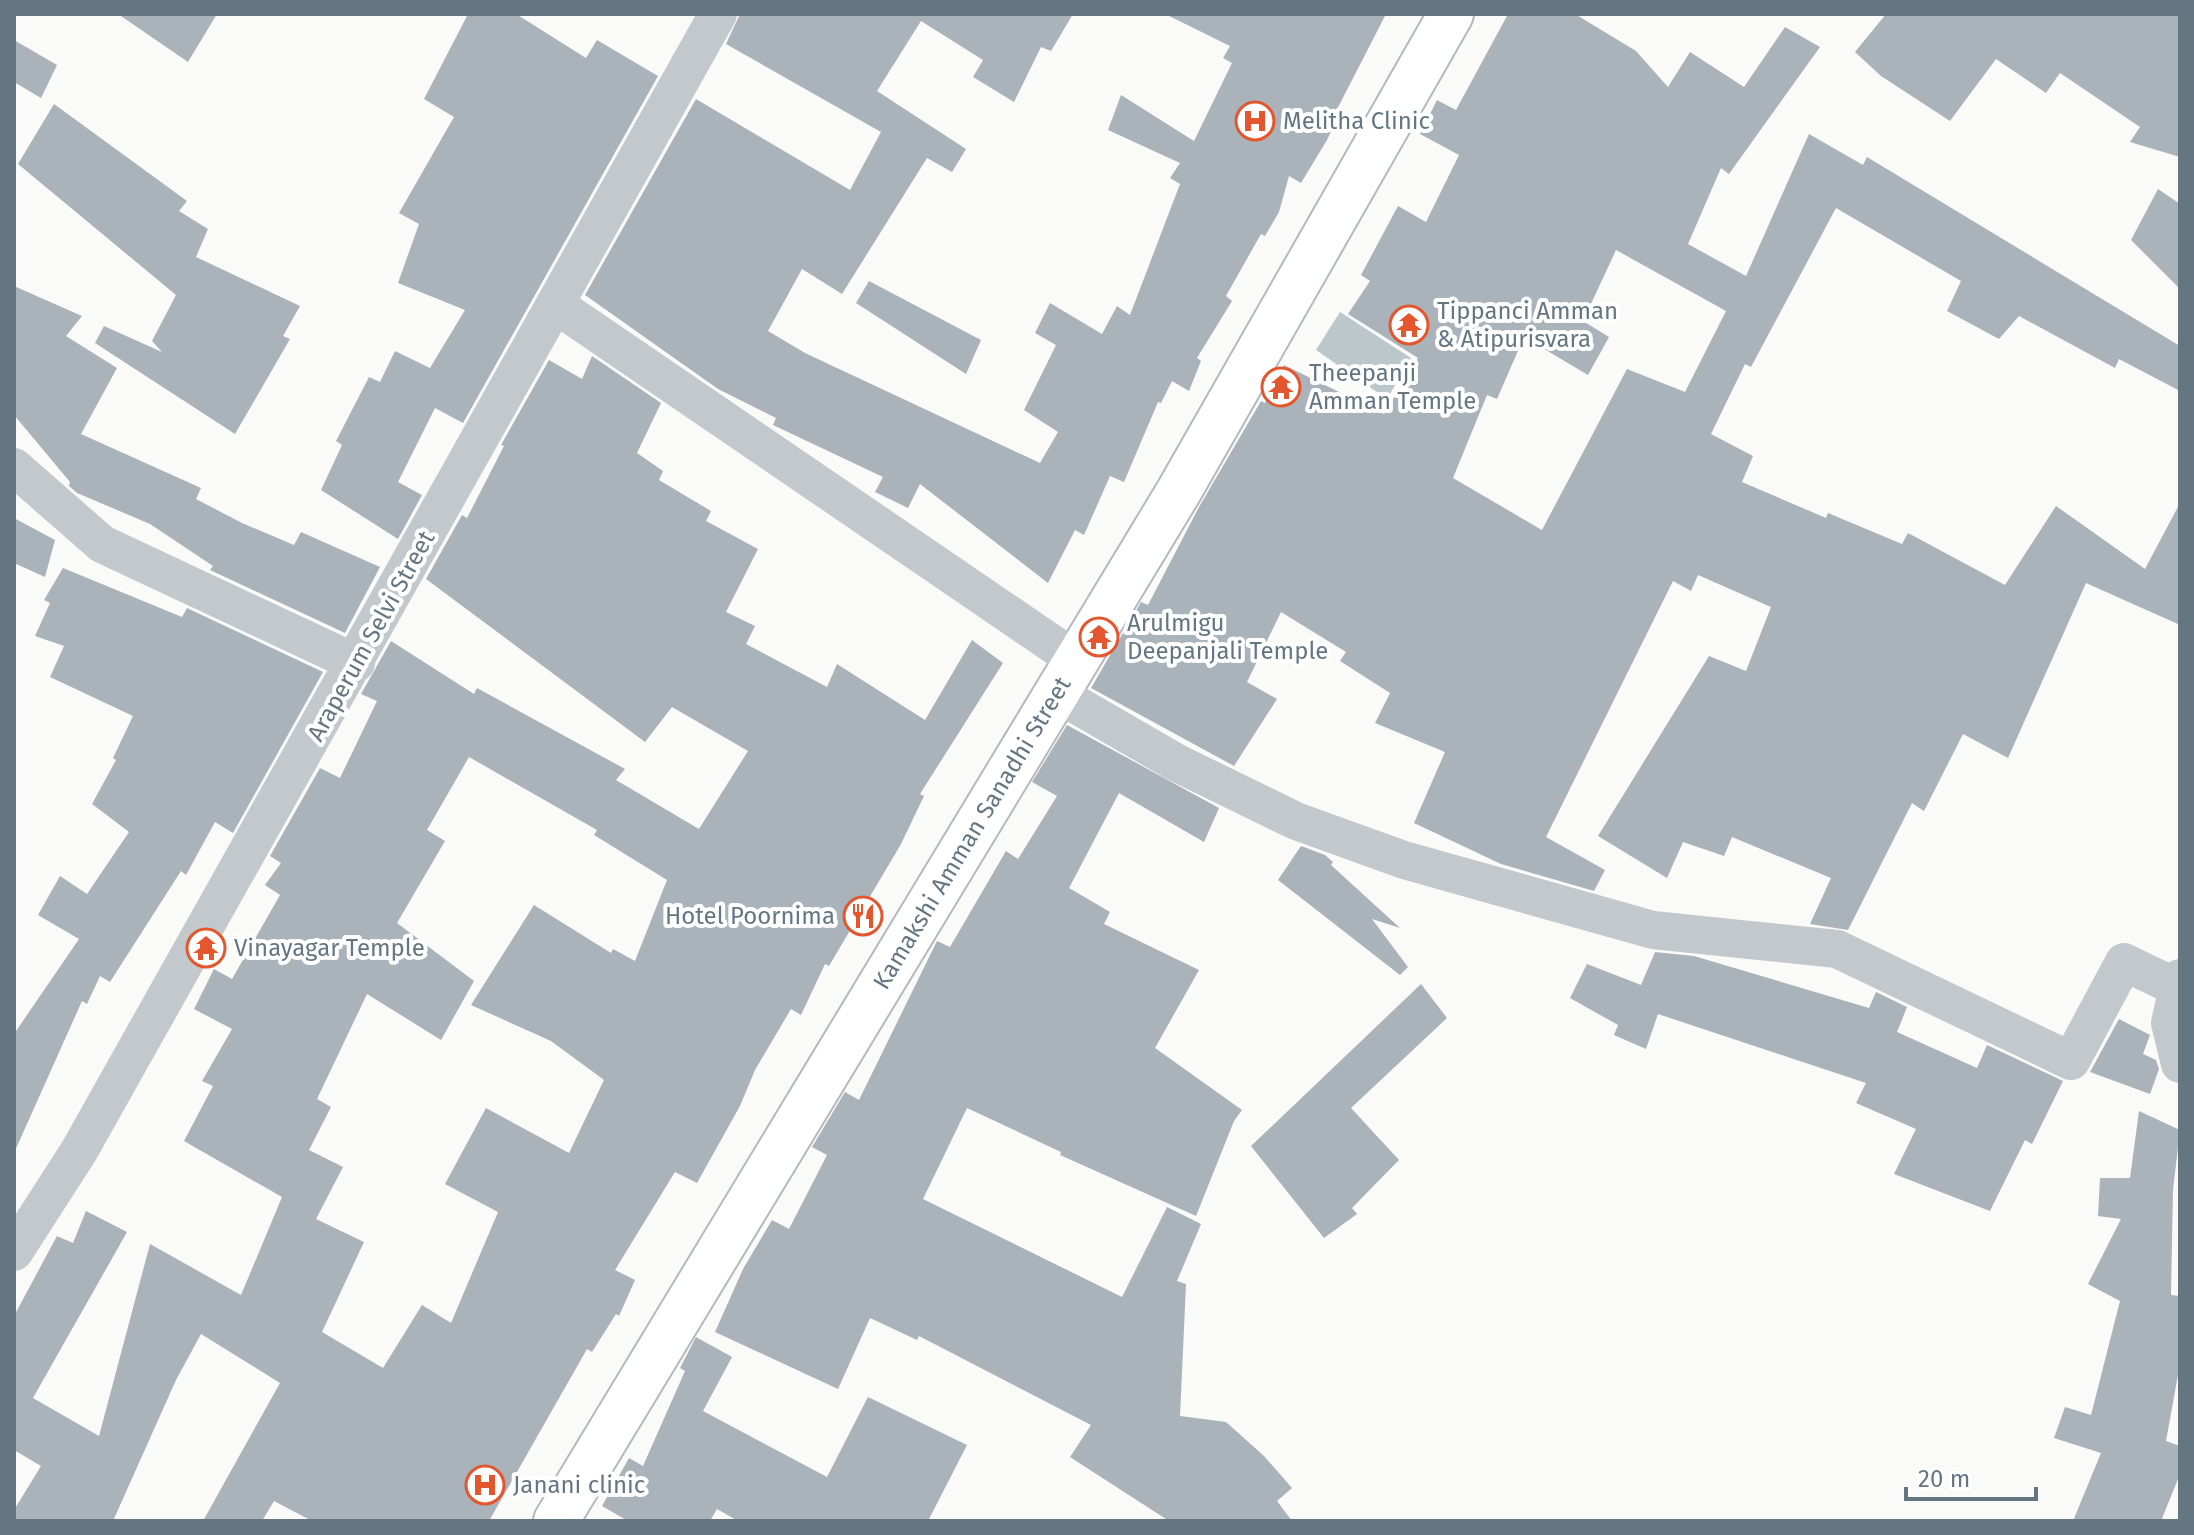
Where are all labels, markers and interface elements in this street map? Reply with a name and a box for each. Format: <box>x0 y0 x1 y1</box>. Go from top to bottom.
hospital icon: Melitha Clinic <box>1234 100 1276 142</box>
place label: Melitha Clinic <box>1283 107 1430 135</box>
place label: Tippanci Amman & Atipurisvara <box>1437 297 1618 353</box>
temple icon: Tippanci Amman & Atipurisvara <box>1388 304 1430 346</box>
place label: Theepanji Amman Temple <box>1309 359 1476 415</box>
temple icon: Theepanji Amman Temple <box>1260 366 1302 408</box>
street label: Araperum Selvi Street <box>302 526 441 746</box>
place label: Arulmigu Deepanjali Temple <box>1127 609 1328 665</box>
temple icon: Arulmigu Deepanjali Temple <box>1078 616 1120 658</box>
street label: Kamakshi Amman Sanadhi Street <box>867 671 1077 994</box>
restaurant icon: Hotel Poornima <box>842 895 884 937</box>
place label: Hotel Poornima <box>665 902 835 930</box>
temple icon: Vinayagar Temple <box>185 927 227 969</box>
place label: Vinayagar Temple <box>234 934 425 962</box>
scale bar <box>1906 1451 2036 1501</box>
hospital icon: Janani clinic <box>464 1464 506 1506</box>
text: 20 m <box>1918 1465 1970 1493</box>
place label: Janani clinic <box>513 1471 645 1499</box>

